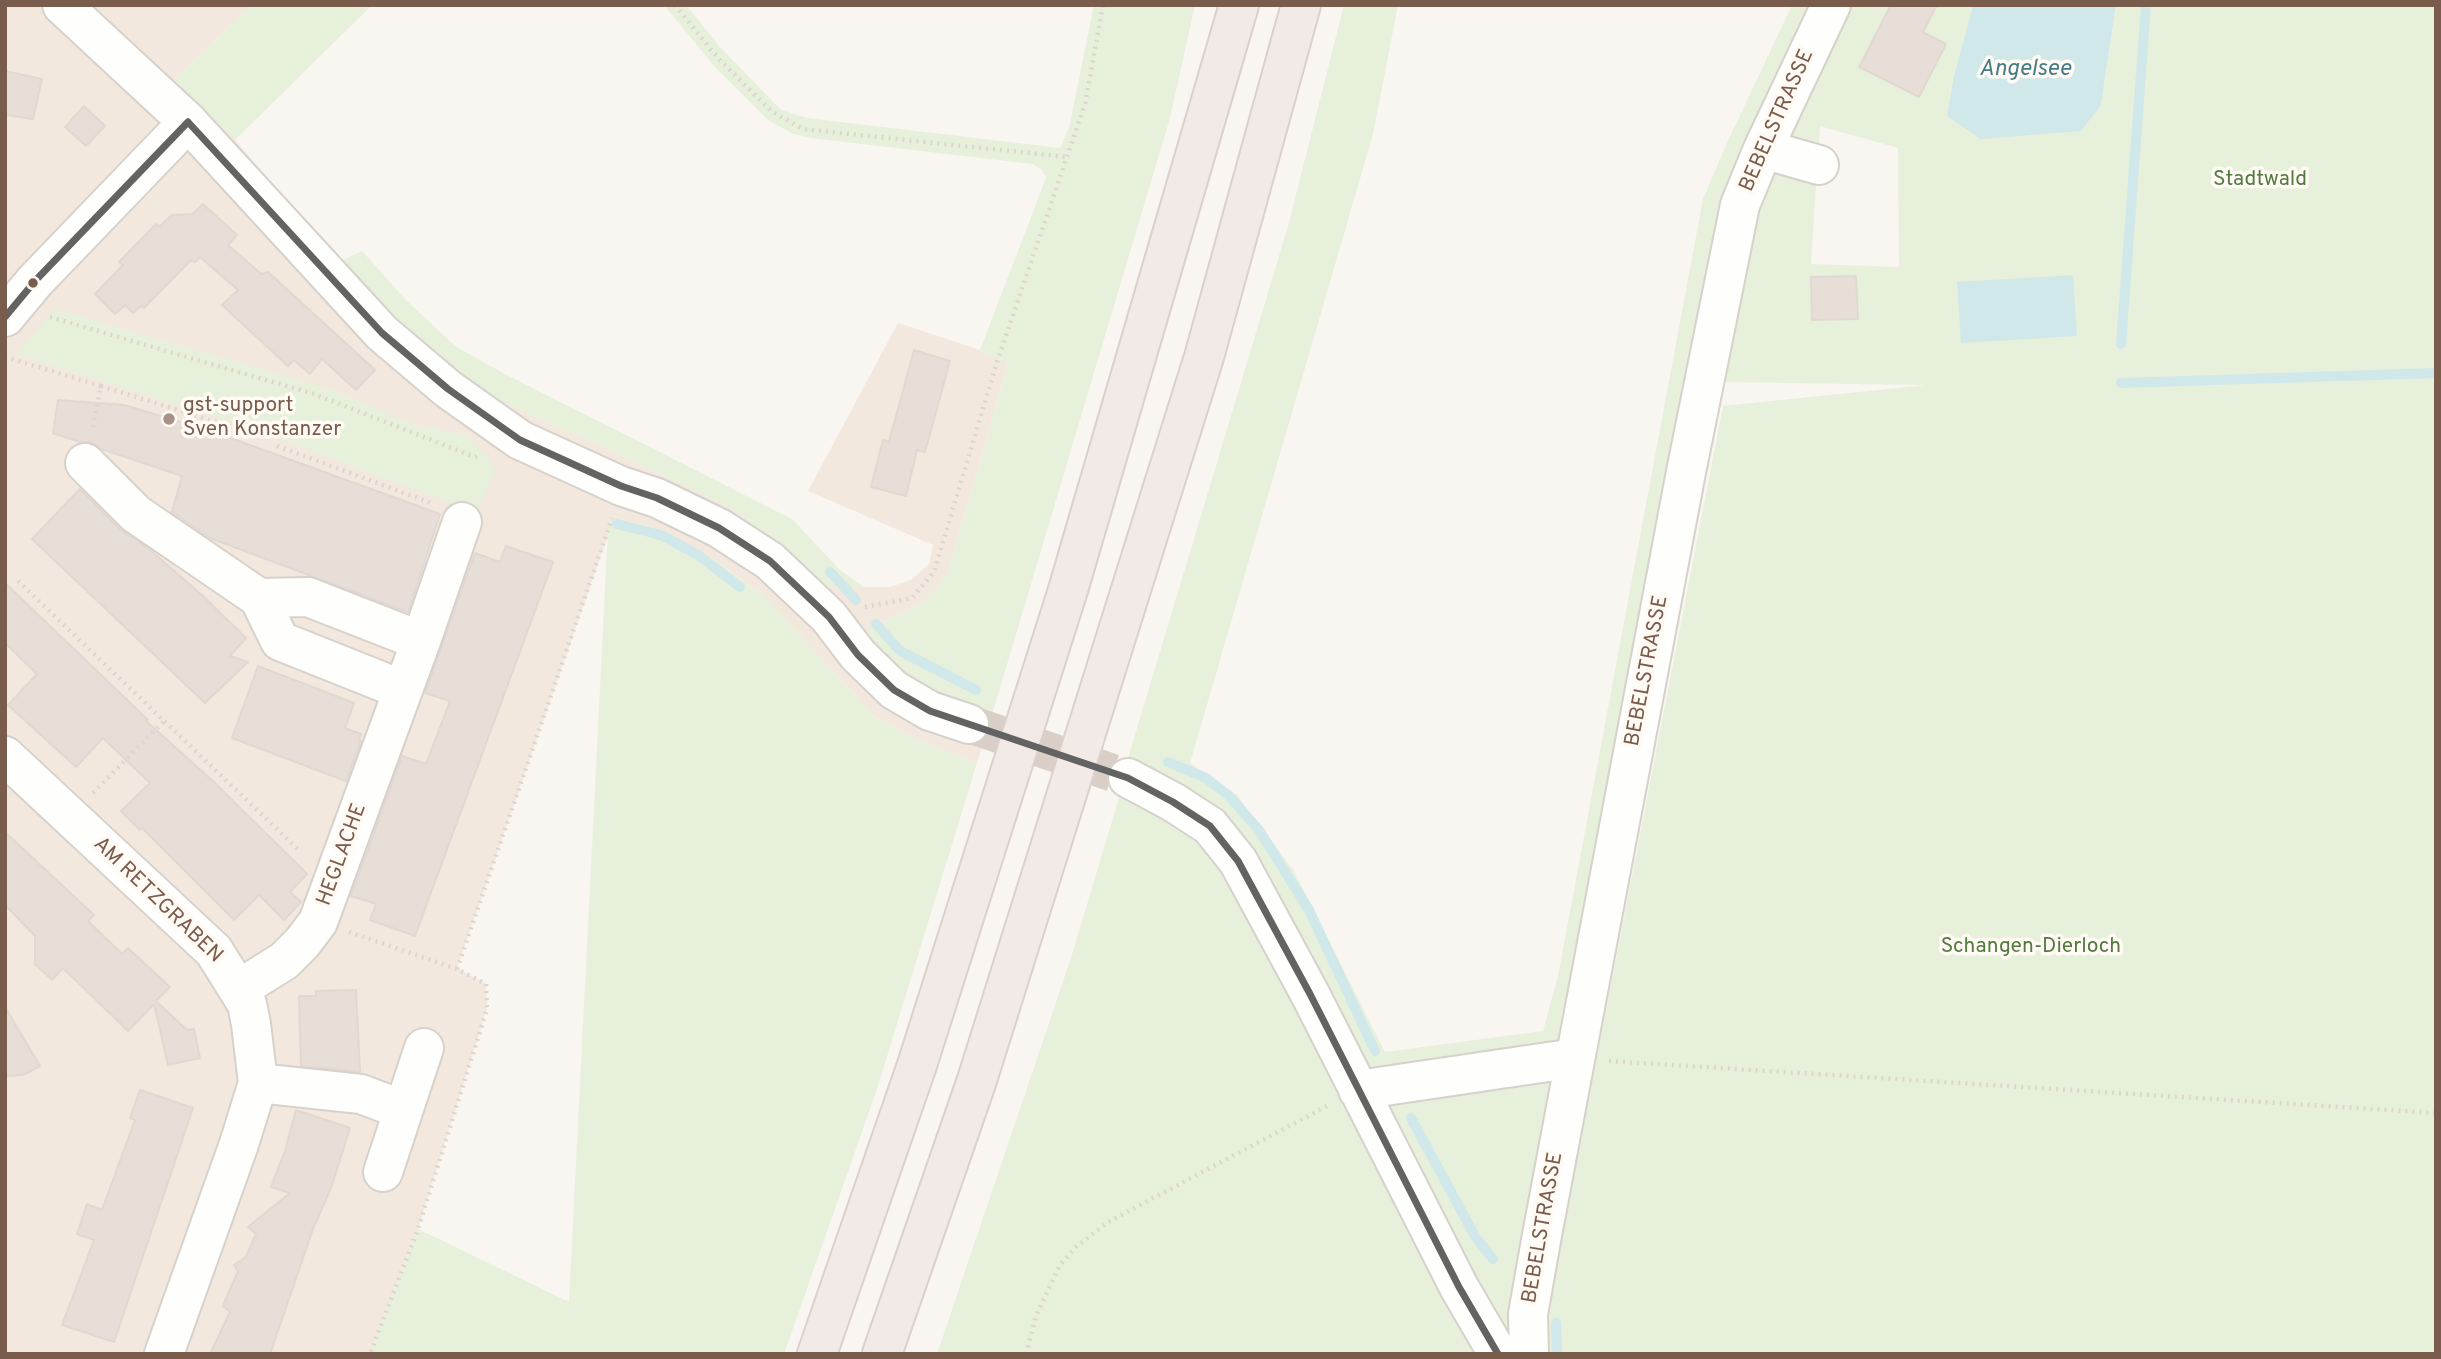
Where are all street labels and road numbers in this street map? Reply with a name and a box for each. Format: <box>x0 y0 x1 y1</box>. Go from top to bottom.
street label: BEBELSTRASSE <box>1735 46 1821 196</box>
street label: BEBELSTRASSE <box>1621 593 1675 749</box>
street label: HEGLACHE <box>313 800 373 910</box>
street label: AM RETZGRABEN <box>87 833 227 969</box>
street label: BEBELSTRASSE <box>1518 1150 1570 1306</box>

